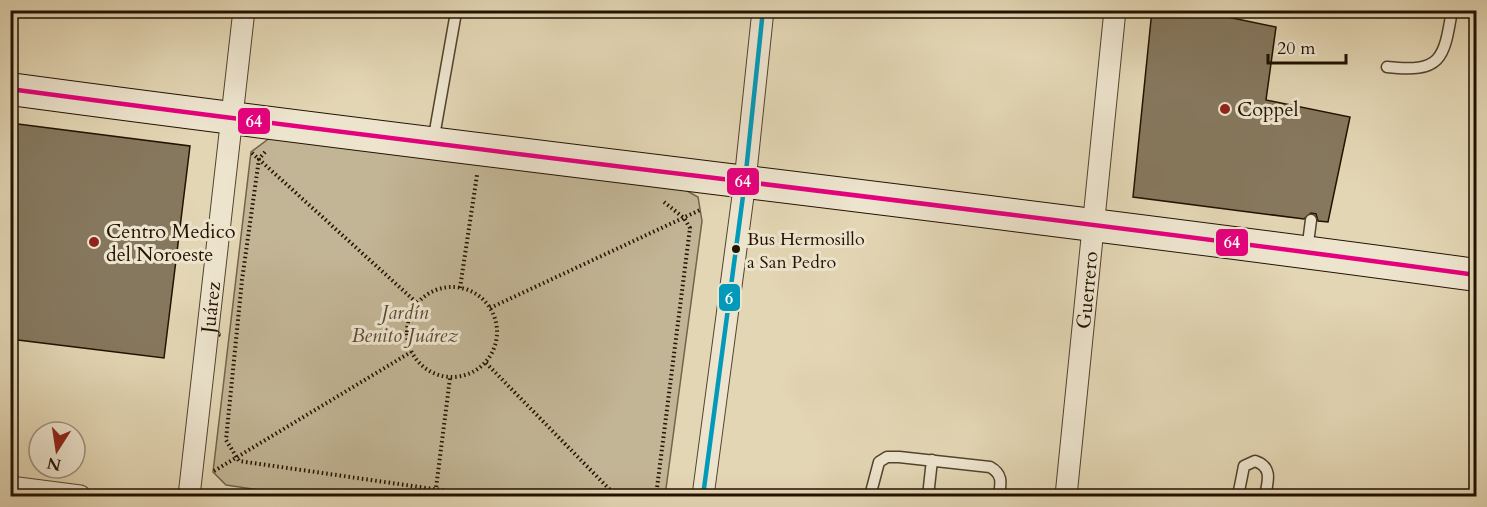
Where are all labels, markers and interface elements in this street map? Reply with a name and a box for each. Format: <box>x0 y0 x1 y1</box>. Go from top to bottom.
scale bar <box>1268 27 1346 65</box>
text: 20 m <box>1277 36 1316 61</box>
place label: Coppel <box>1237 96 1299 123</box>
marker: Coppel <box>1218 102 1232 116</box>
line badge: 64 <box>237 107 271 135</box>
text: 64 <box>246 111 262 133</box>
line badge: 64 <box>726 167 760 196</box>
text: 64 <box>735 171 751 193</box>
place label: Centro Medico del Noroeste <box>106 218 236 268</box>
place label: Bus Hermosillo a San Pedro <box>747 227 865 275</box>
line badge: 64 <box>1215 228 1249 257</box>
text: 64 <box>1224 232 1240 254</box>
marker: Centro Medico del Noroeste <box>87 235 101 249</box>
marker: Bus Hermosillo a San Pedro <box>730 243 742 255</box>
street label: Guerrero <box>1069 250 1104 330</box>
street label: Juárez <box>194 280 227 337</box>
line badge: 6 <box>718 283 741 312</box>
text: 6 <box>725 288 733 310</box>
park label: Jardín Benito Juárez <box>352 299 459 349</box>
north arrow <box>27 420 87 480</box>
text: N <box>45 451 63 476</box>

